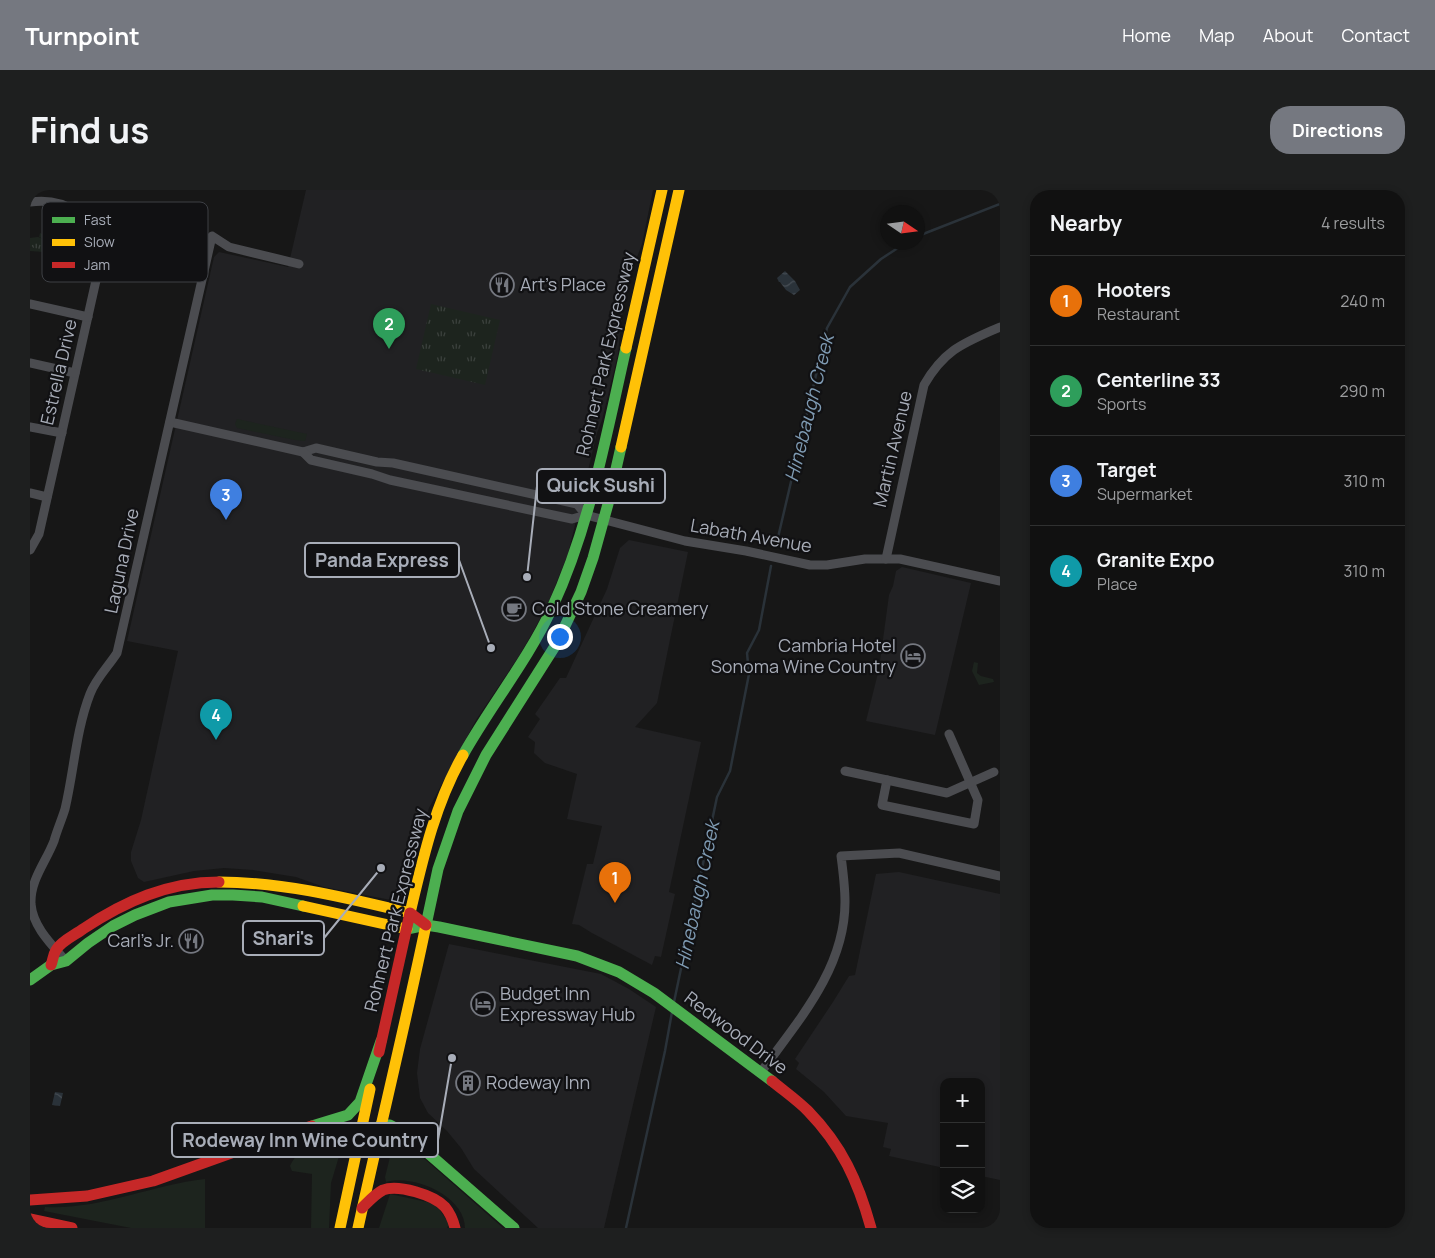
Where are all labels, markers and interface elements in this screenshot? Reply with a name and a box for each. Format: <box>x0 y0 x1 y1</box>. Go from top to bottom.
text: Turnpoint <box>25 19 140 52</box>
text: Home <box>1122 23 1171 47</box>
text: Map <box>1199 23 1235 47</box>
text: About <box>1263 23 1313 47</box>
text: Contact <box>1341 23 1410 47</box>
text: Find us <box>30 106 149 154</box>
button: Directions <box>1270 106 1405 154</box>
legend <box>42 202 208 282</box>
north arrow <box>880 205 925 250</box>
text: Nearby <box>1050 209 1122 237</box>
text: Fast <box>84 210 112 229</box>
text: 4 results <box>1321 212 1385 234</box>
text: Slow <box>84 232 115 251</box>
street label: Rohnert Park Expressway <box>570 249 640 458</box>
text: Jam <box>84 255 110 274</box>
restaurant icon: Art's Place <box>489 272 515 298</box>
place label: Art's Place <box>520 272 606 296</box>
text: Hooters <box>1097 277 1171 303</box>
text: 1 <box>1062 290 1070 312</box>
text: 240 m <box>1340 290 1385 312</box>
text: Restaurant <box>1097 303 1180 325</box>
pin: 2 <box>373 308 405 349</box>
street label: Estrella Drive <box>34 317 82 427</box>
water label: Hinebaugh Creek <box>778 329 841 484</box>
text: Centerline 33 <box>1097 367 1221 393</box>
text: 2 <box>1061 380 1071 402</box>
text: 290 m <box>1339 380 1385 402</box>
street label: Martin Avenue <box>867 388 917 509</box>
text: Sports <box>1097 393 1146 415</box>
text: Target <box>1097 457 1157 483</box>
callout: Quick Sushi <box>537 469 665 503</box>
text: 3 <box>1061 470 1071 492</box>
text: 310 m <box>1343 470 1385 492</box>
text: Quick Sushi <box>547 472 655 498</box>
pin: 3 <box>210 479 242 520</box>
text: Supermarket <box>1097 483 1193 505</box>
street label: Laguna Drive <box>98 506 144 616</box>
street label: Labath Avenue <box>689 513 814 558</box>
callout: Panda Express <box>305 543 459 577</box>
text: Panda Express <box>315 547 449 573</box>
text: Granite Expo <box>1097 547 1214 573</box>
text: 4 <box>1061 560 1071 582</box>
text: 310 m <box>1343 560 1385 582</box>
text: Place <box>1097 573 1137 595</box>
cafe icon: Cold Stone Creamery <box>501 596 527 622</box>
place label: Cold Stone Creamery <box>532 596 709 620</box>
your location <box>547 624 573 650</box>
place label: Cambria Hotel Sonoma Wine Country <box>711 633 896 678</box>
hotel icon: Cambria Hotel Sonoma Wine Country <box>900 643 926 669</box>
pin: 4 <box>200 699 232 740</box>
street label: Rohnert Park Expressway <box>358 805 432 1014</box>
water label: Hinebaugh Creek <box>669 816 726 972</box>
pin: 1 <box>599 862 631 903</box>
callout: Shari's <box>243 921 324 955</box>
text: Shari's <box>253 925 313 951</box>
place label: Carl's Jr. <box>107 928 174 952</box>
restaurant icon: Carl's Jr. <box>178 928 204 954</box>
place label: Budget Inn Expressway Hub <box>500 981 635 1026</box>
street label: Redwood Drive <box>680 985 793 1079</box>
hotel icon: Budget Inn Expressway Hub <box>470 991 496 1017</box>
building icon: Rodeway Inn <box>455 1070 481 1096</box>
place label: Rodeway Inn <box>486 1070 590 1094</box>
map controls <box>940 1078 985 1213</box>
button: + <box>940 1078 985 1123</box>
callout: Rodeway Inn Wine Country <box>172 1123 438 1157</box>
button: − <box>940 1123 985 1168</box>
text: Rodeway Inn Wine Country <box>182 1127 428 1153</box>
button: layers <box>940 1168 985 1213</box>

